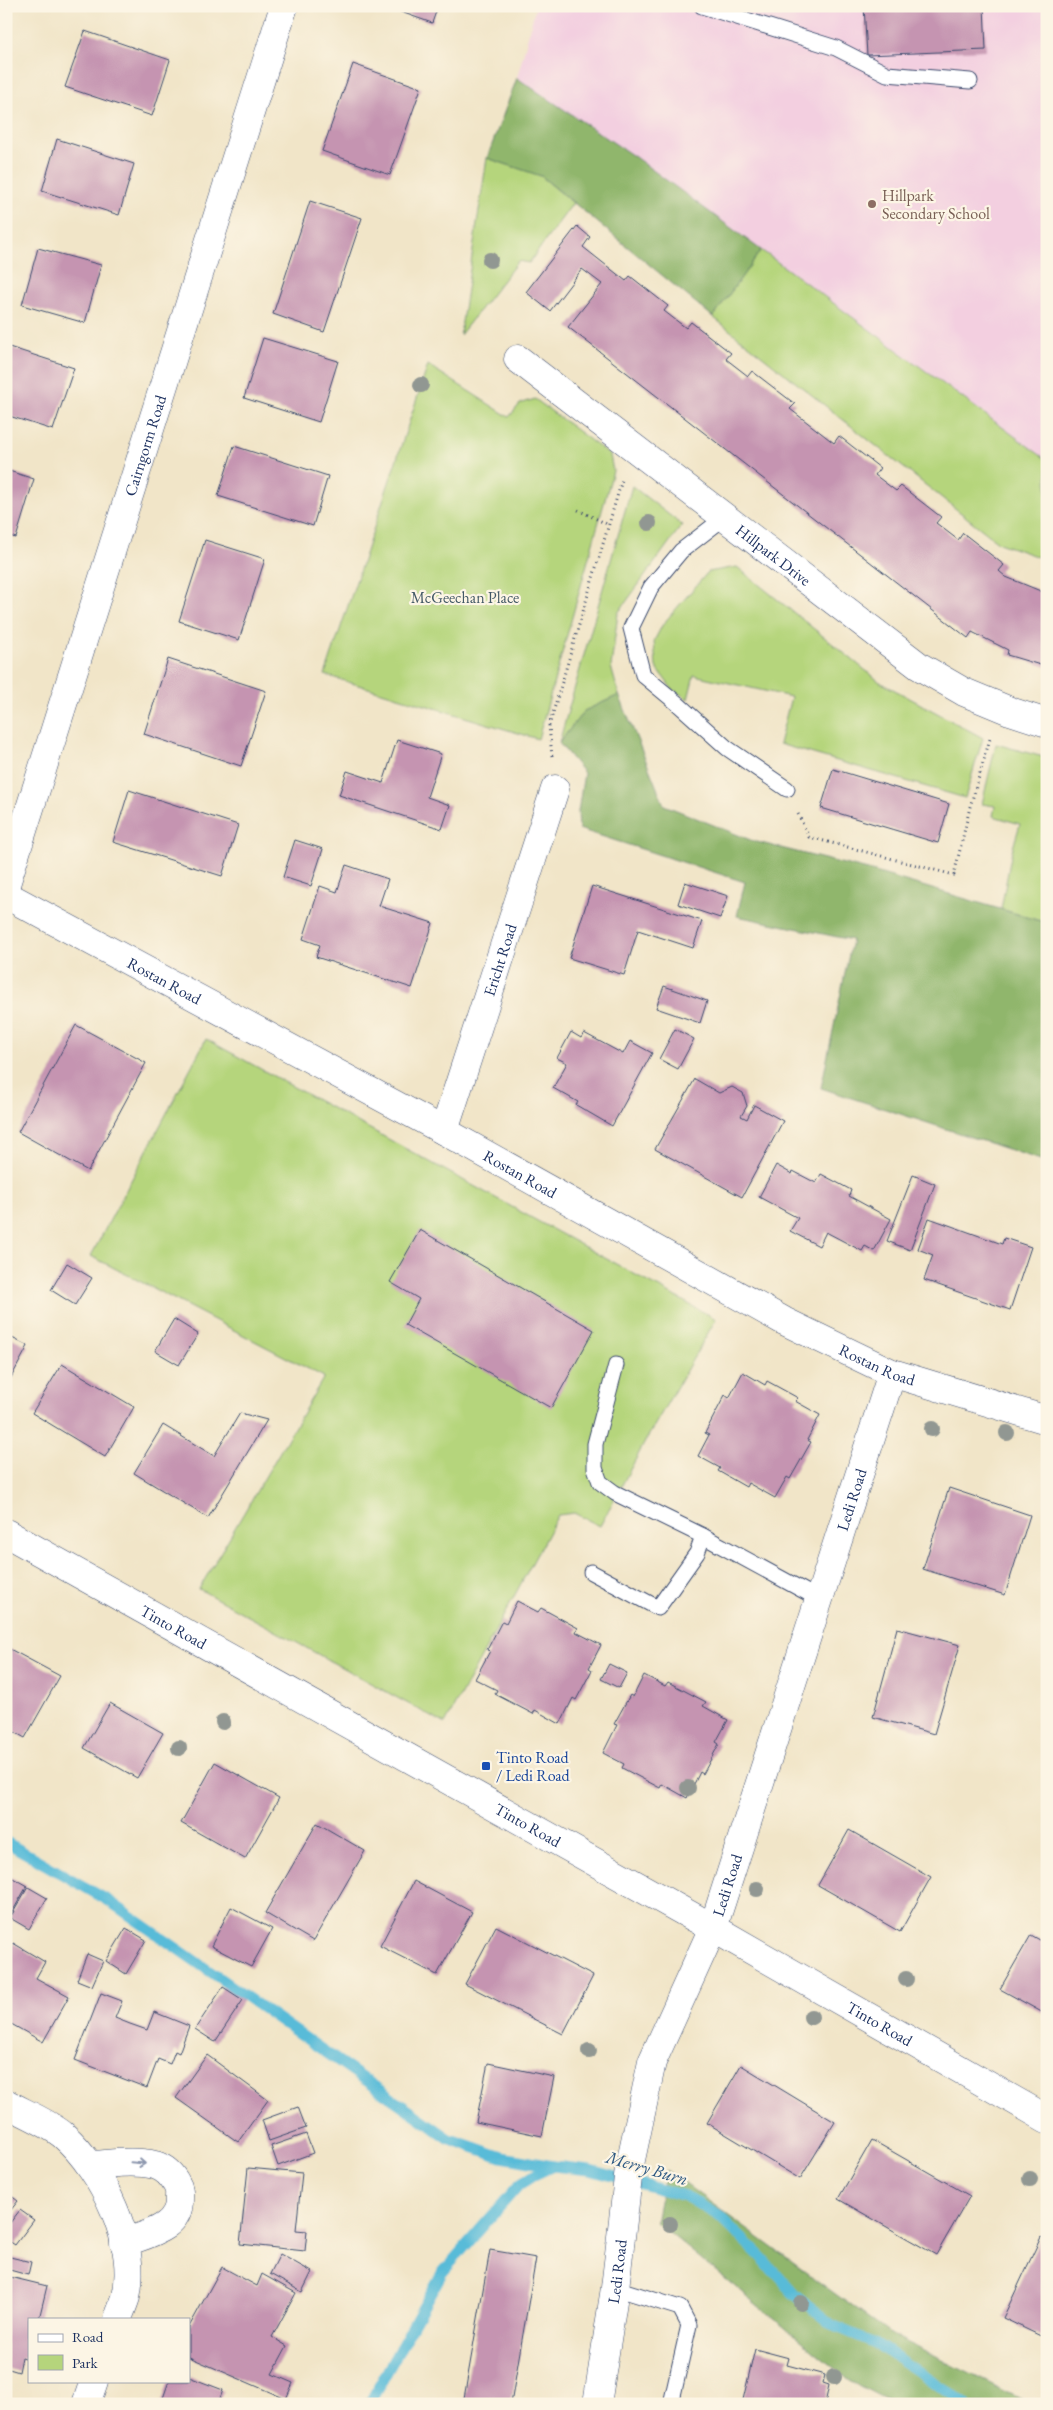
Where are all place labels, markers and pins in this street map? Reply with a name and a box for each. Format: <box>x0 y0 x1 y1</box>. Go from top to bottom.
place label: Hillpark Secondary School <box>882 185 990 224</box>
marker: Hillpark Secondary School <box>866 198 878 210</box>
place label: Tinto Road / Ledi Road <box>496 1747 571 1786</box>
marker: Tinto Road / Ledi Road <box>480 1760 492 1772</box>

